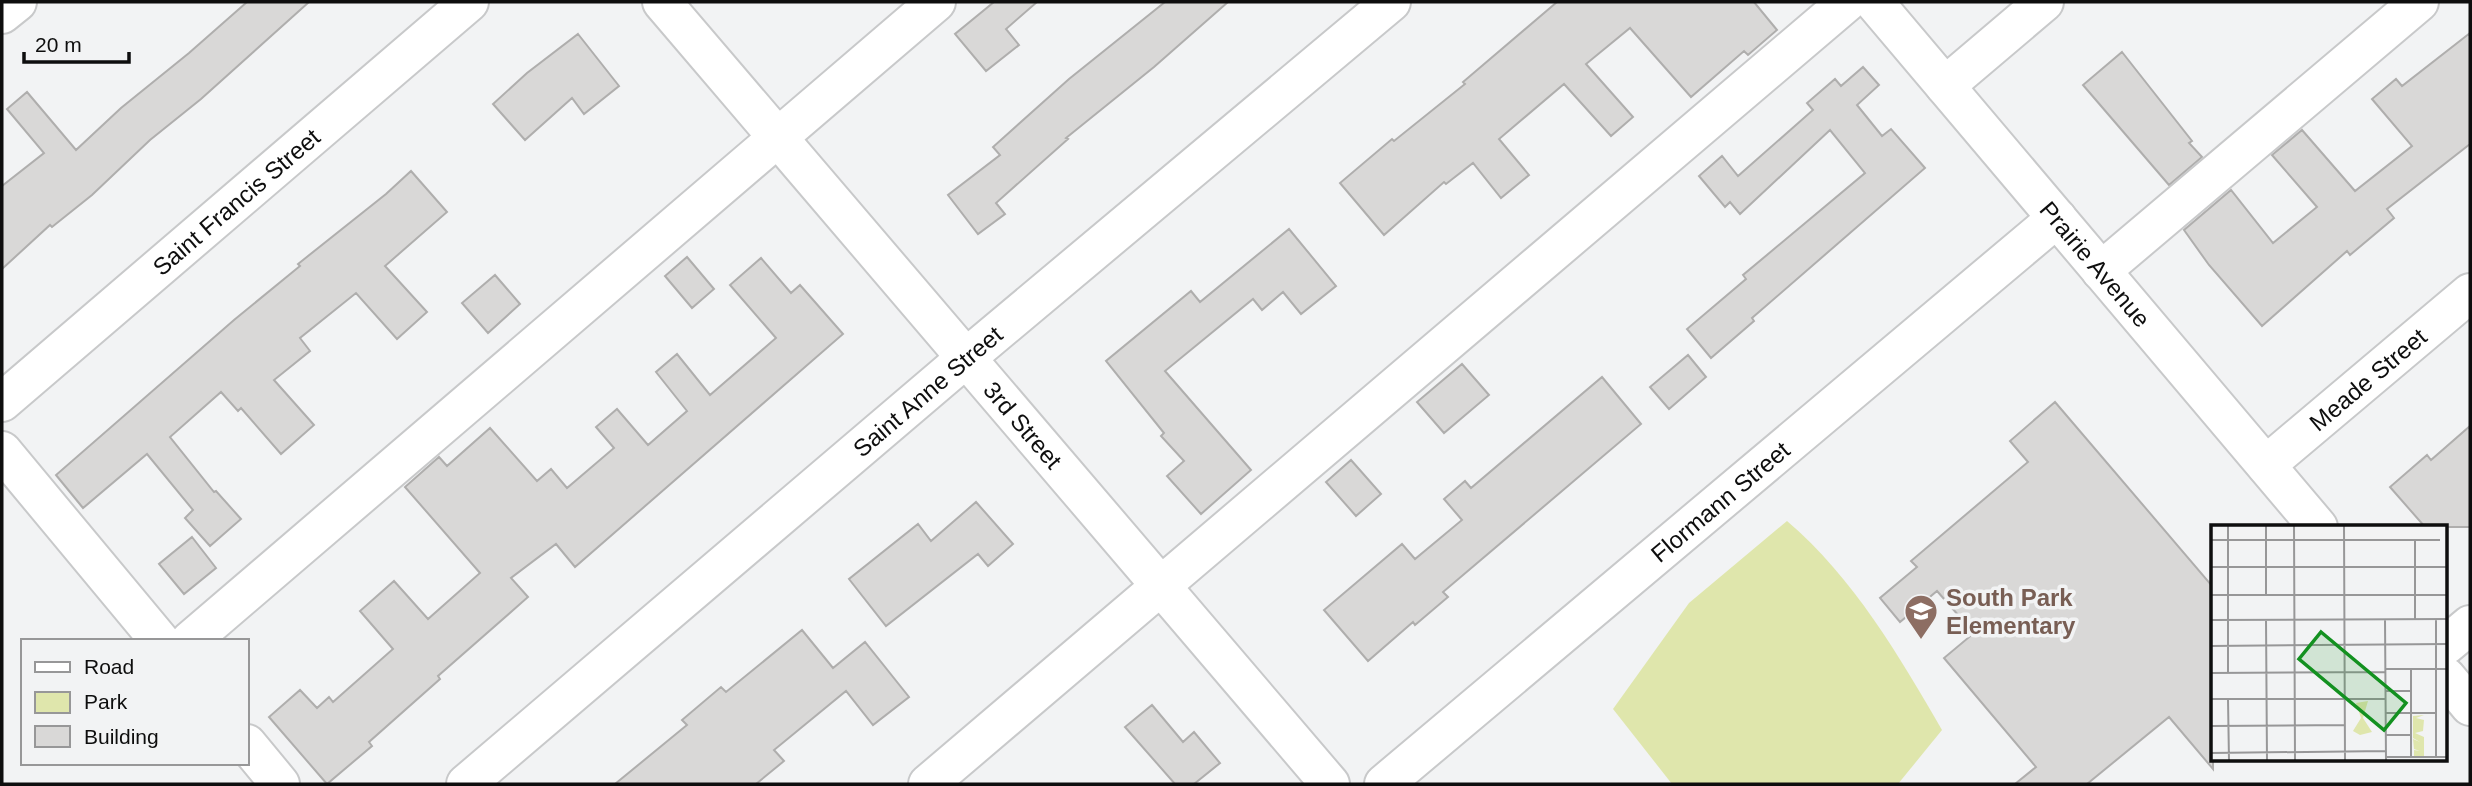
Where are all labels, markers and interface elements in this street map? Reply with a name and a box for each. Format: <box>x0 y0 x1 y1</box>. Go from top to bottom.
scale bar <box>24 21 130 65</box>
text: 20 m <box>35 33 82 56</box>
street label: Saint Francis Street <box>147 123 325 280</box>
street label: Prairie Avenue <box>2035 196 2156 332</box>
street label: Saint Anne Street <box>847 320 1008 462</box>
street label: Meade Street <box>2304 322 2432 436</box>
street label: 3rd Street <box>979 376 1068 474</box>
street label: Flormann Street <box>1645 435 1795 567</box>
inset map <box>2211 525 2448 762</box>
place label: South Park Elementary <box>1946 584 2076 639</box>
school or university icon: South Park Elementary <box>1902 592 1940 641</box>
legend <box>21 639 248 765</box>
text: Road <box>84 655 134 678</box>
text: Park <box>84 690 128 713</box>
text: Building <box>84 725 159 748</box>

